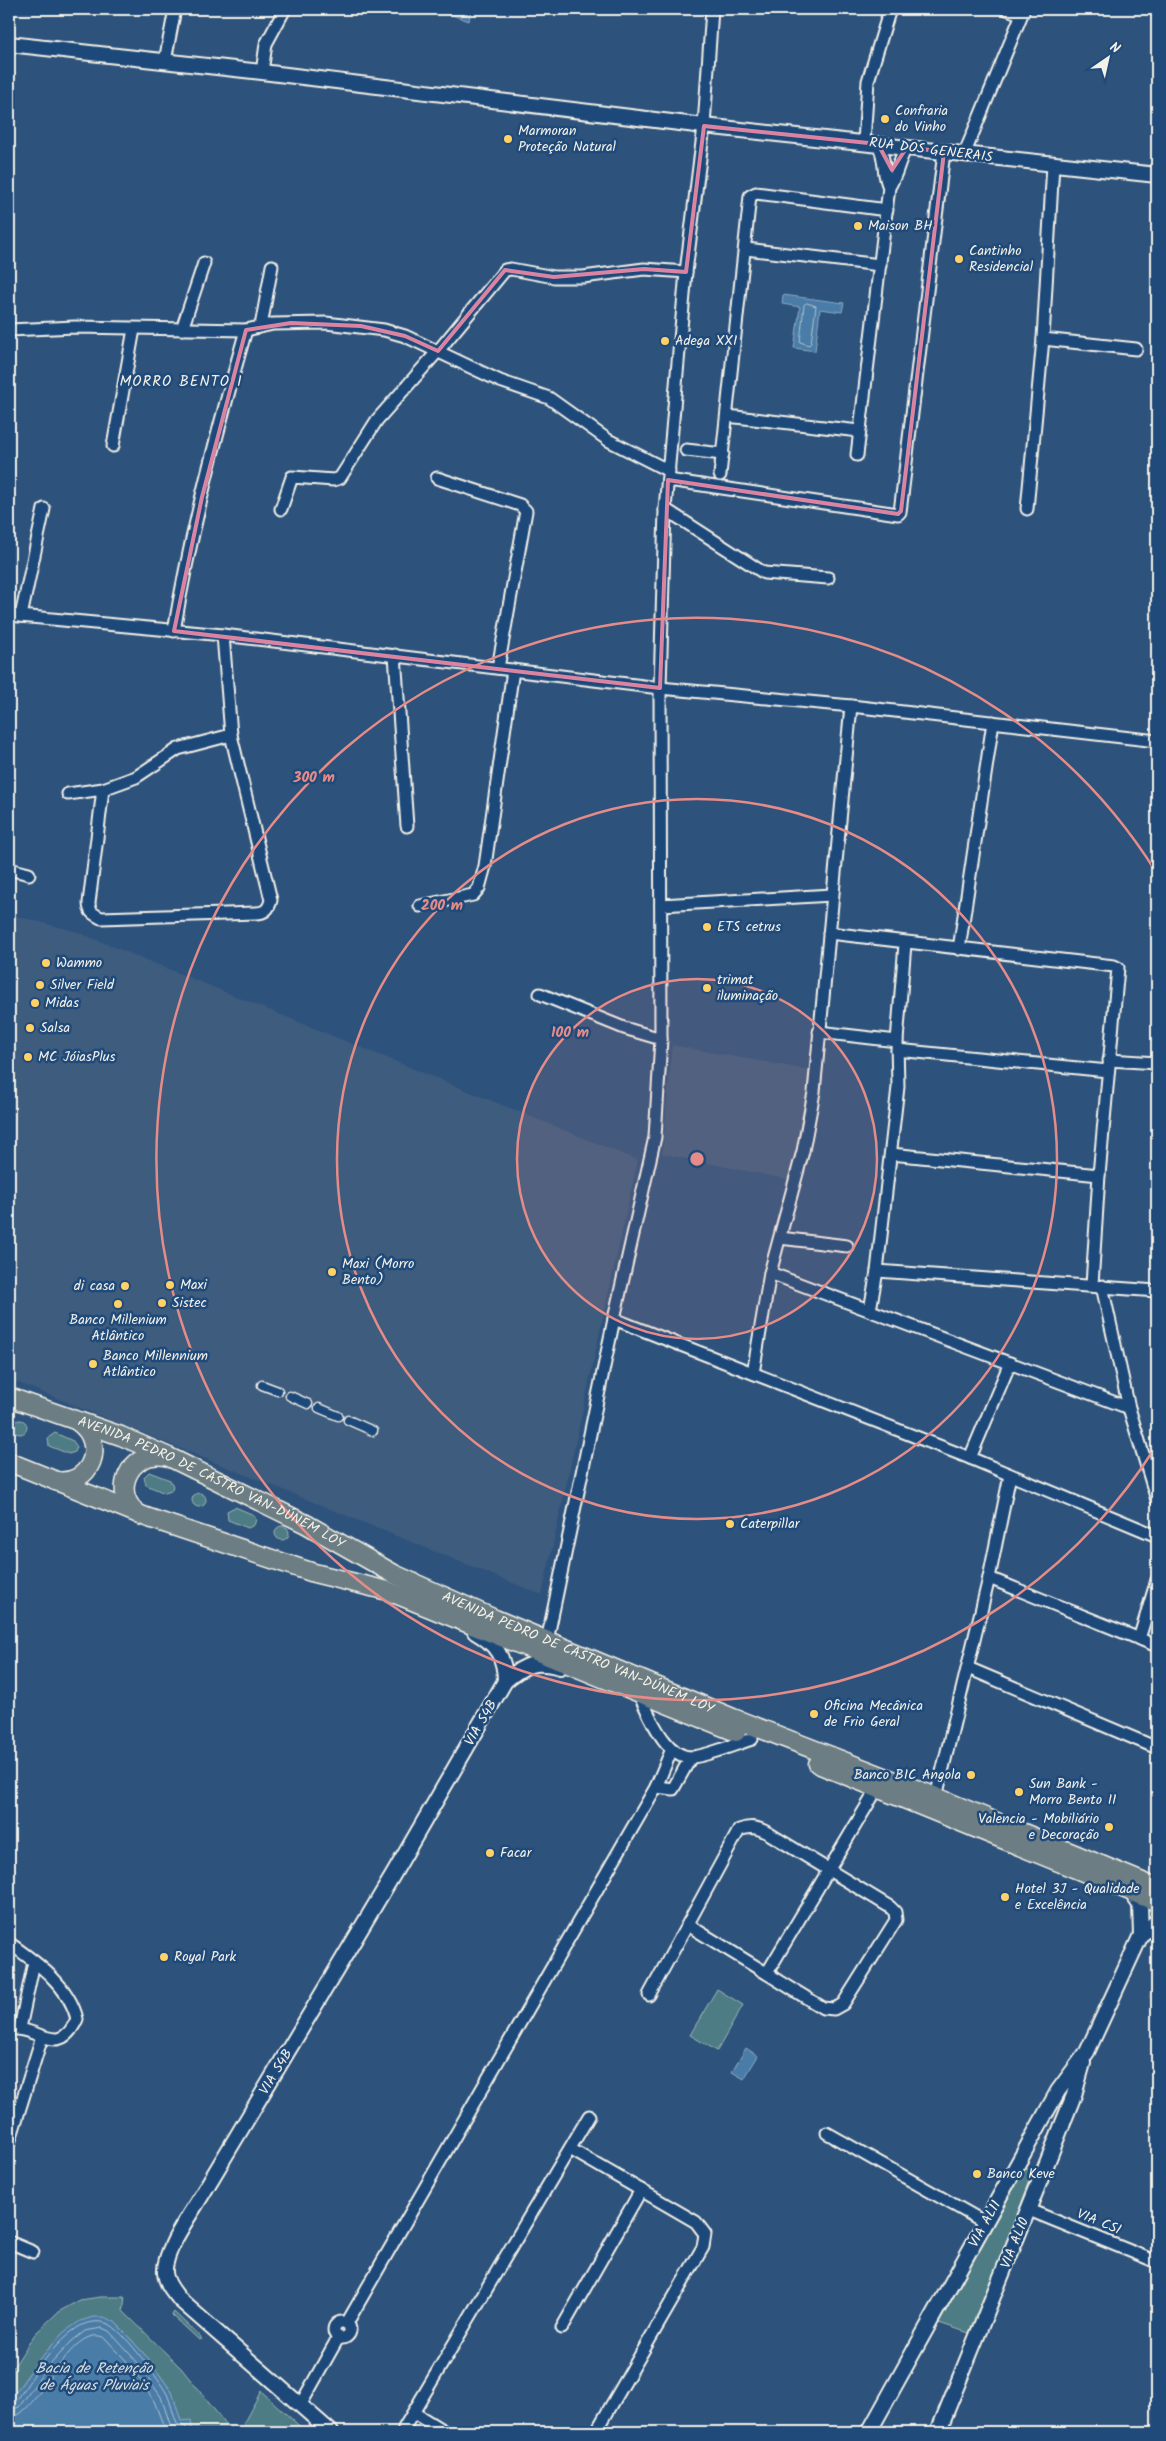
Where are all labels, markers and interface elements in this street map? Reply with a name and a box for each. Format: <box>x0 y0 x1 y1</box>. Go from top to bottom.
north arrow <box>1084 32 1134 82</box>
text: N <box>1105 36 1125 60</box>
place label: Confraria do Vinho <box>895 100 948 138</box>
marker: Confraria do Vinho <box>879 113 891 125</box>
place label: Marmoran Proteção Natural <box>518 120 617 158</box>
street label: RUA DOS GENERAIS <box>868 132 995 169</box>
marker: Marmoran Proteção Natural <box>502 133 514 145</box>
place label: Maison BH <box>868 215 933 237</box>
marker: Maison BH <box>852 220 864 232</box>
place label: Cantinho Residencial <box>969 240 1034 278</box>
marker: Cantinho Residencial <box>953 253 965 265</box>
place label: Adega XXI <box>675 330 737 352</box>
marker: Adega XXI <box>659 335 671 347</box>
district label: MORRO BENTO I <box>119 370 243 394</box>
text: 300 m <box>292 766 335 790</box>
text: 200 m <box>421 894 463 918</box>
place label: ETS cetrus <box>717 916 781 938</box>
marker: ETS cetrus <box>701 921 713 933</box>
place label: Wammo <box>56 952 102 974</box>
marker: Wammo <box>40 957 52 969</box>
place label: trimat iluminação <box>717 969 778 1007</box>
place label: Silver Field <box>50 974 115 996</box>
marker: Silver Field <box>34 979 46 991</box>
marker: trimat iluminação <box>701 982 713 994</box>
place label: Midas <box>45 992 79 1014</box>
marker: Midas <box>29 997 41 1009</box>
place label: Salsa <box>40 1017 70 1039</box>
text: 100 m <box>551 1021 589 1045</box>
marker: Salsa <box>24 1022 36 1034</box>
place label: MC JóiasPlus <box>38 1046 116 1068</box>
marker: MC JóiasPlus <box>22 1051 34 1063</box>
centre of rings <box>688 1150 706 1168</box>
place label: Maxi (Morro Bento) <box>342 1253 414 1291</box>
marker: Maxi (Morro Bento) <box>326 1266 338 1278</box>
place label: Maxi <box>180 1274 208 1296</box>
place label: di casa <box>74 1275 115 1297</box>
marker: Maxi <box>164 1279 176 1291</box>
marker: di casa <box>119 1280 131 1292</box>
place label: Sistec <box>172 1292 207 1314</box>
marker: Sistec <box>156 1297 168 1309</box>
marker: Banco Millenium Atlântico <box>112 1298 124 1310</box>
place label: Banco Millenium Atlântico <box>69 1309 167 1347</box>
place label: Banco Millennium Atlântico <box>103 1345 208 1383</box>
marker: Banco Millennium Atlântico <box>87 1358 99 1370</box>
street label: AVENIDA PEDRO DE CASTRO VAN-DÚNEM LOY <box>75 1411 350 1555</box>
place label: Caterpillar <box>740 1513 801 1535</box>
marker: Caterpillar <box>724 1518 736 1530</box>
street label: AVENIDA PEDRO DE CASTRO VAN-DÚNEM LOY <box>438 1586 718 1720</box>
place label: Oficina Mecânica de Frio Geral <box>824 1695 923 1733</box>
street label: VIA S4B <box>459 1696 503 1750</box>
marker: Oficina Mecânica de Frio Geral <box>808 1708 820 1720</box>
place label: Banco BIC Angola <box>854 1764 961 1786</box>
marker: Banco BIC Angola <box>965 1769 977 1781</box>
place label: Sun Bank - Morro Bento II <box>1029 1773 1116 1811</box>
marker: Sun Bank - Morro Bento II <box>1013 1786 1025 1798</box>
place label: Valencia - Mobiliário e Decoração <box>978 1808 1099 1846</box>
marker: Valencia - Mobiliário e Decoração <box>1103 1821 1115 1833</box>
place label: Facar <box>500 1842 533 1864</box>
marker: Facar <box>484 1847 496 1859</box>
place label: Hotel 3J - Qualidade e Excelência <box>1015 1878 1140 1916</box>
marker: Hotel 3J - Qualidade e Excelência <box>999 1891 1011 1903</box>
place label: Royal Park <box>174 1946 236 1968</box>
marker: Royal Park <box>158 1951 170 1963</box>
street label: VIA S4B <box>254 2045 298 2099</box>
place label: Banco Keve <box>987 2163 1056 2185</box>
marker: Banco Keve <box>971 2168 983 2180</box>
street label: VIA AL11 <box>963 2196 1007 2252</box>
street label: VIA CS1 <box>1073 2203 1125 2241</box>
street label: VIA AL10 <box>995 2214 1035 2272</box>
water label: Bacia de Retenção de Águas Pluviais <box>36 2357 154 2398</box>

